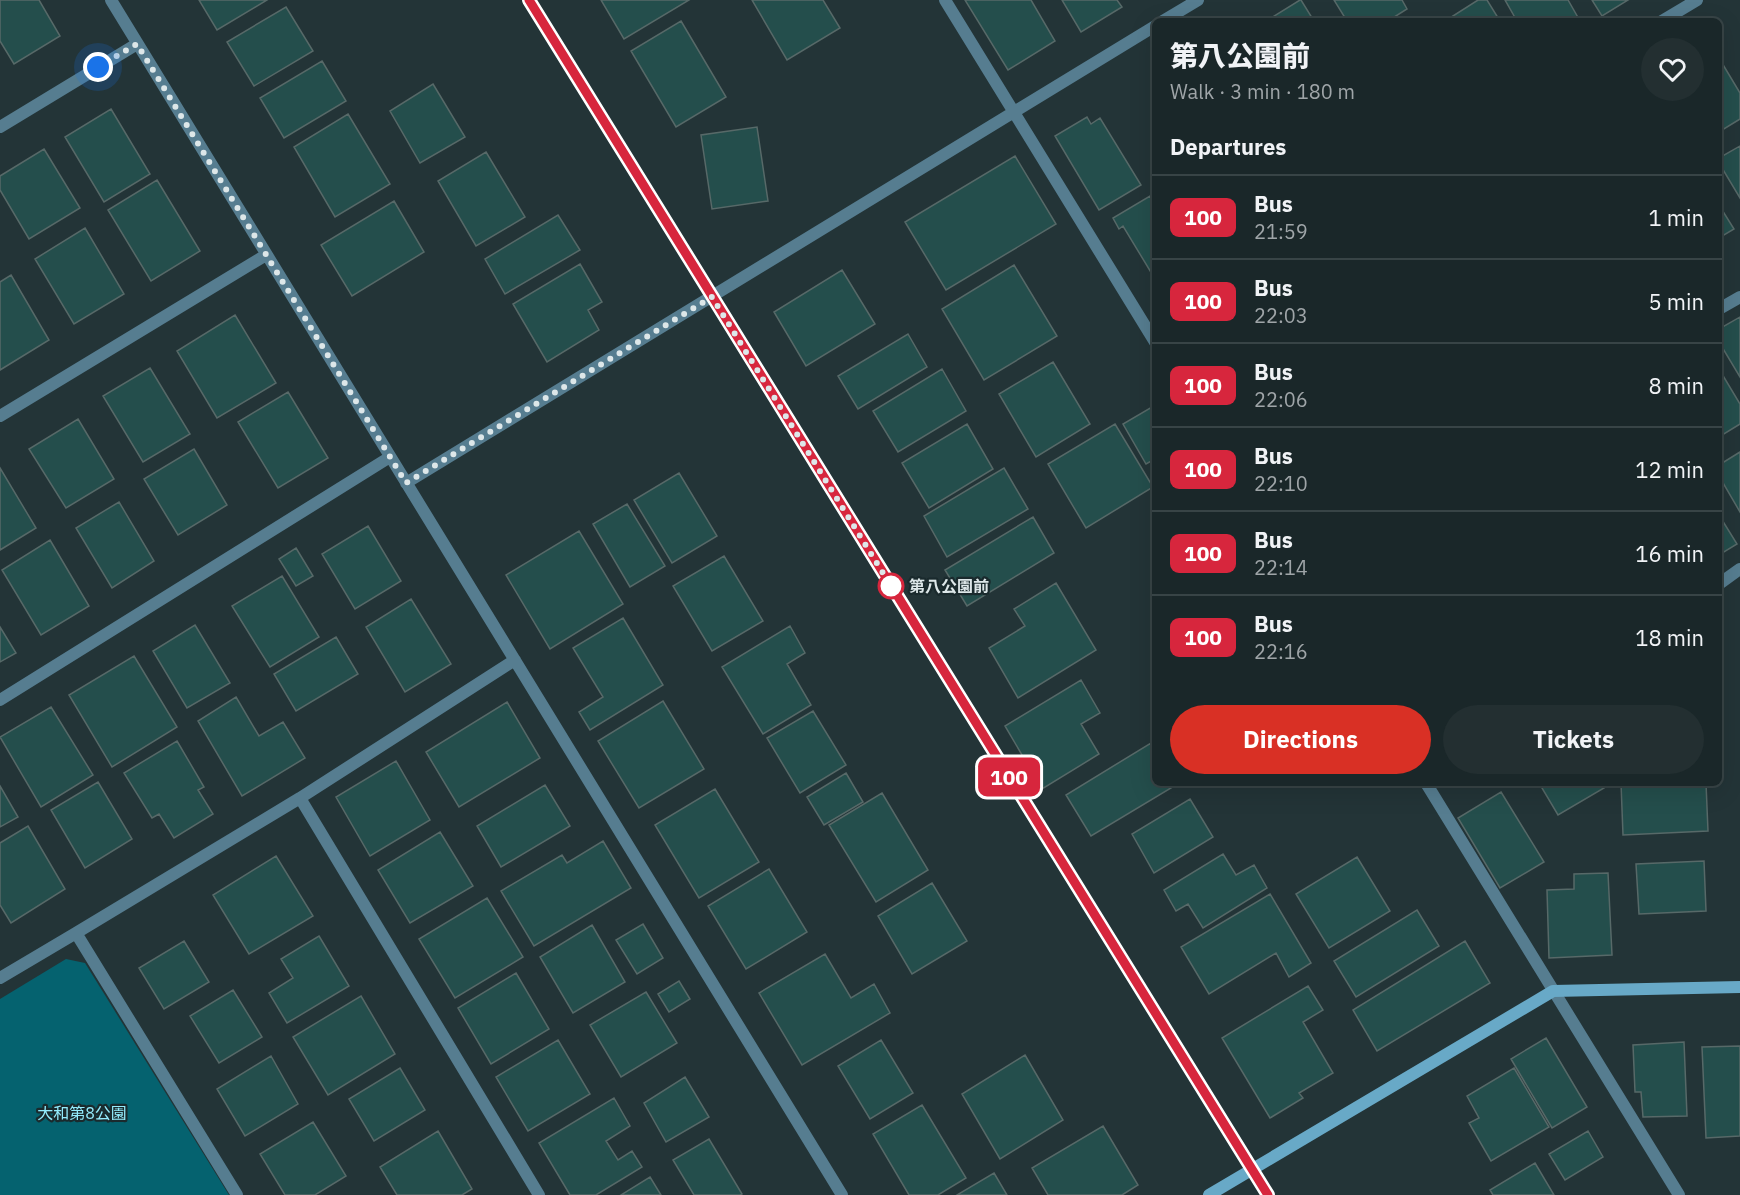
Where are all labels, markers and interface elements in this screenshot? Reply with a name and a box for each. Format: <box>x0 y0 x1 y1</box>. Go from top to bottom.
text: 第八公園前 <box>1170 37 1310 74</box>
button: heart <box>1641 38 1704 101</box>
your location <box>83 52 113 82</box>
text: Walk · 3 min · 180 m <box>1170 78 1355 105</box>
text: Departures <box>1170 132 1286 161</box>
text: Bus <box>1254 189 1293 218</box>
text: 100 <box>1184 203 1222 231</box>
text: 1 min <box>1648 203 1704 232</box>
text: 21:59 <box>1254 218 1308 245</box>
text: Bus <box>1254 273 1293 302</box>
text: 100 <box>1184 287 1222 315</box>
text: 5 min <box>1648 287 1704 316</box>
text: 22:03 <box>1254 302 1308 329</box>
text: Bus <box>1254 357 1293 386</box>
text: 100 <box>1184 371 1222 399</box>
text: 8 min <box>1648 371 1704 400</box>
text: 22:06 <box>1254 386 1308 413</box>
text: Bus <box>1254 441 1293 470</box>
text: 100 <box>1184 455 1222 483</box>
text: 12 min <box>1635 455 1704 484</box>
text: 22:10 <box>1254 470 1308 497</box>
text: Bus <box>1254 525 1293 554</box>
text: 100 <box>1184 539 1222 567</box>
text: 16 min <box>1635 539 1704 568</box>
text: 22:14 <box>1254 554 1308 581</box>
marker: 第八公園前 <box>878 573 904 599</box>
place label: 第八公園前 <box>909 576 989 596</box>
text: Bus <box>1254 609 1293 638</box>
text: 100 <box>1184 623 1222 651</box>
text: 18 min <box>1635 623 1704 652</box>
text: 22:16 <box>1254 638 1308 665</box>
button: Directions <box>1170 705 1431 774</box>
button: Tickets <box>1443 705 1704 774</box>
line badge: 100 <box>974 758 1044 796</box>
text: 100 <box>990 763 1028 791</box>
park label: 大和第8公園 <box>37 1103 127 1123</box>

